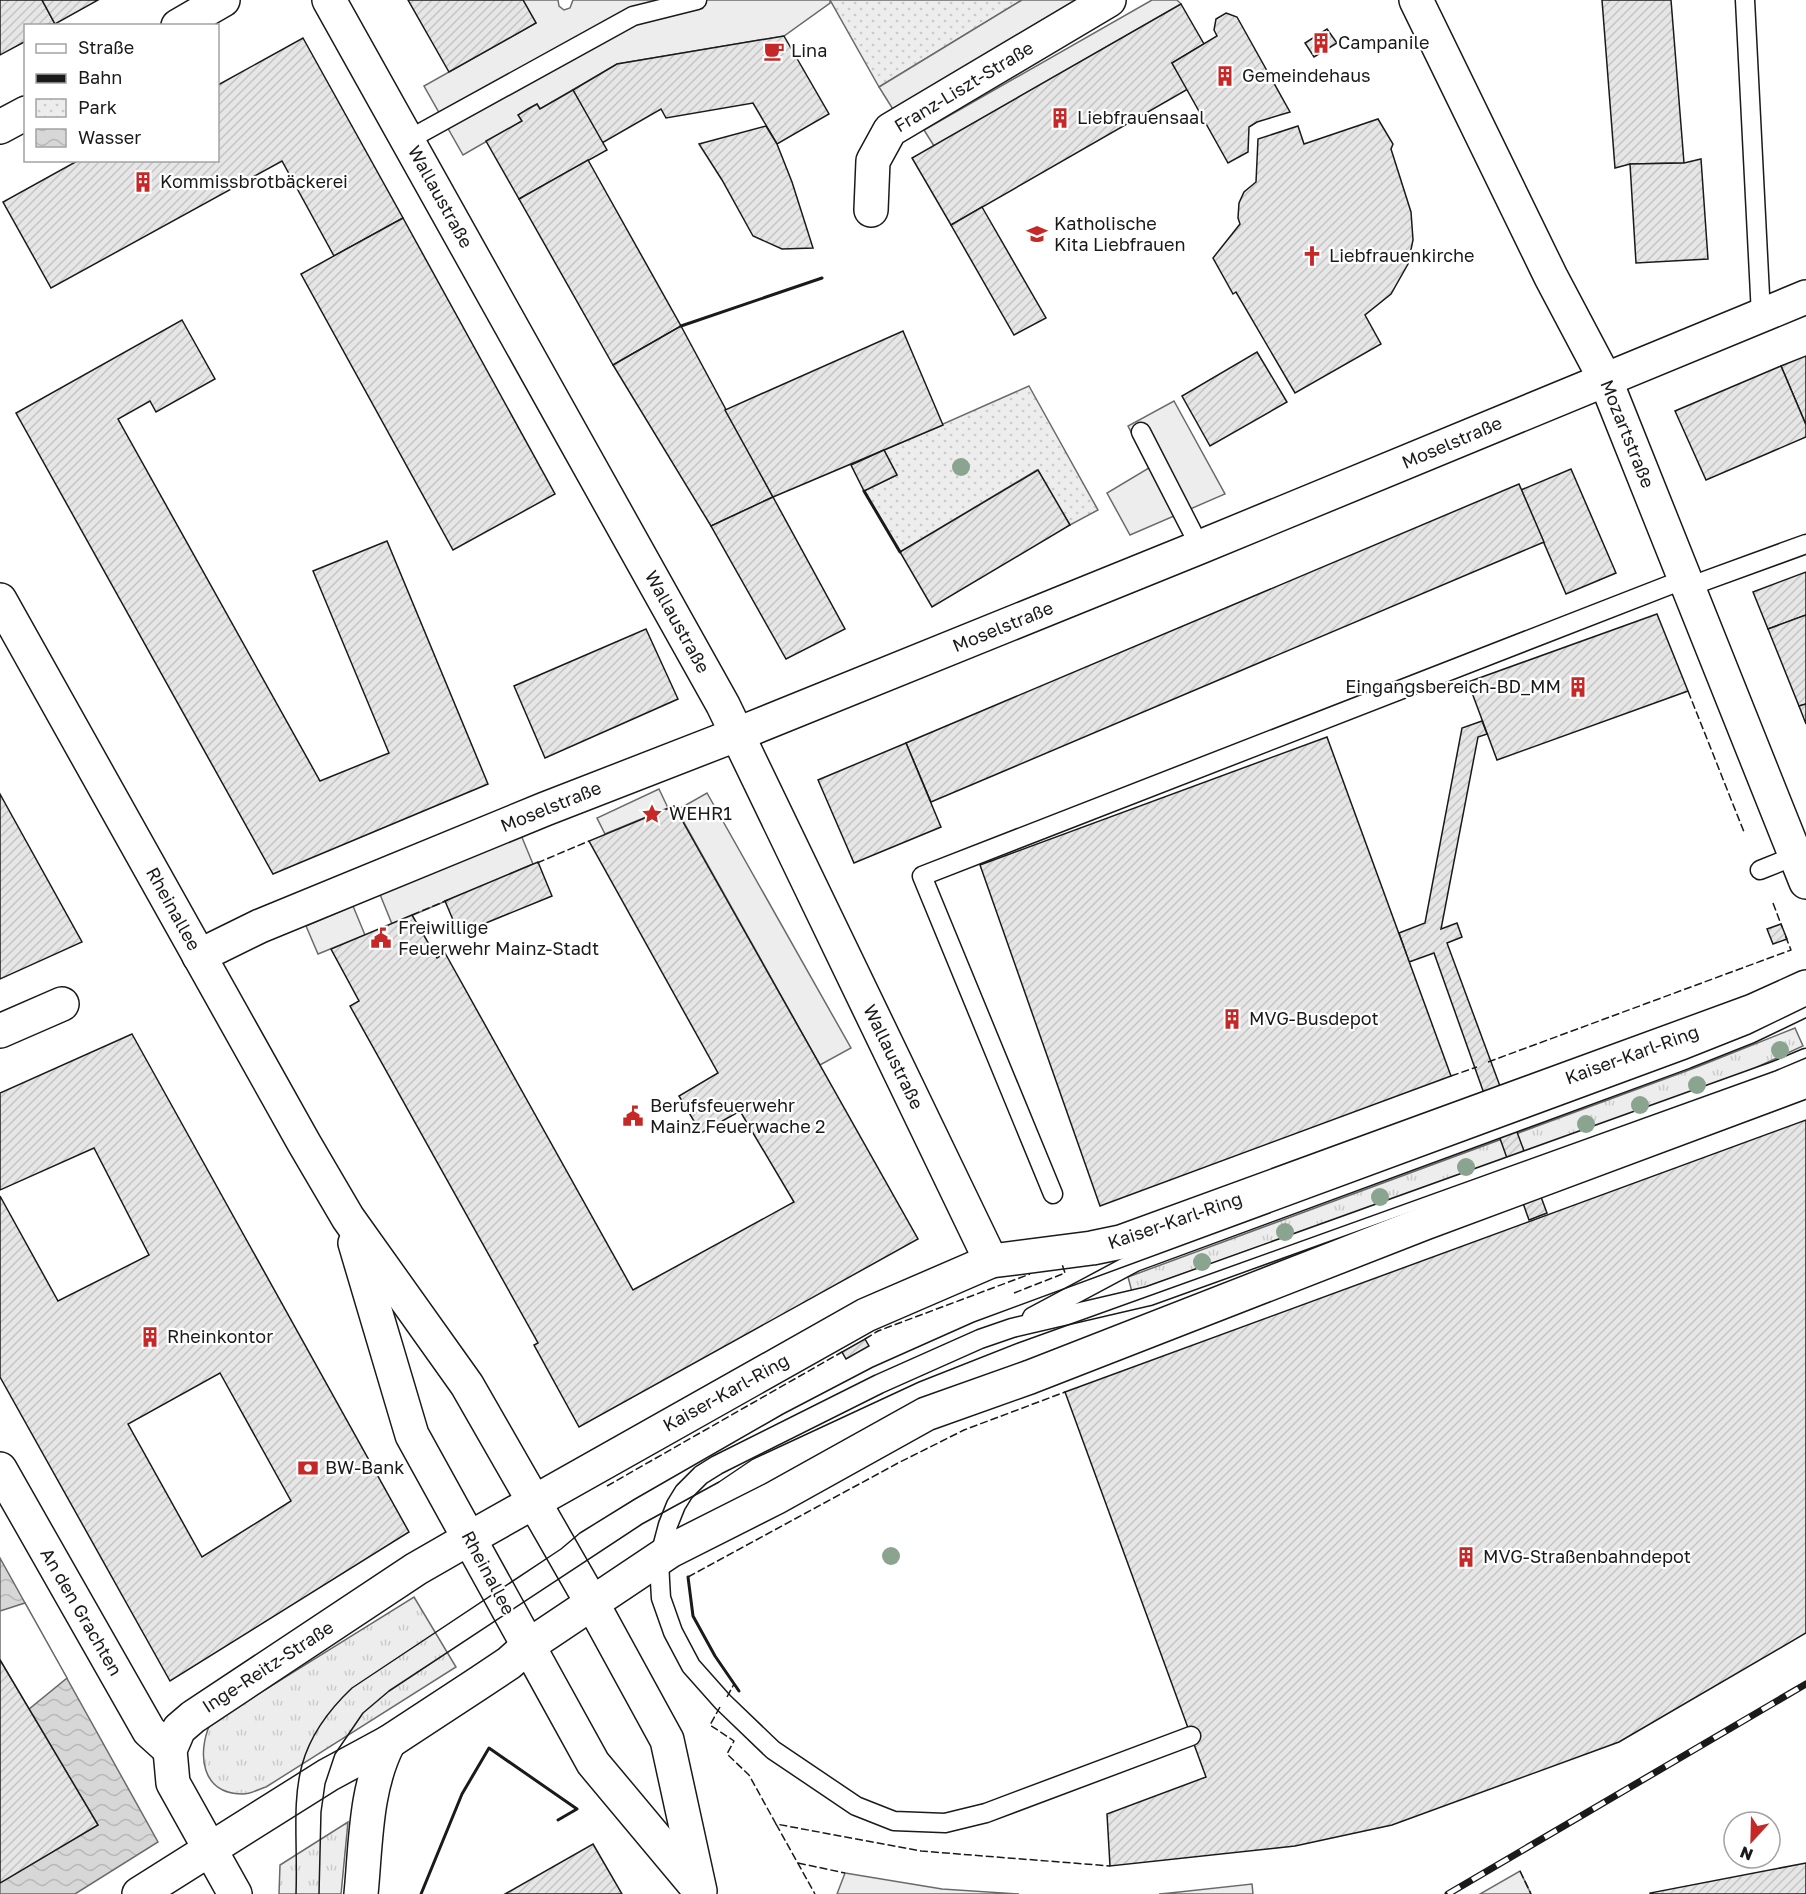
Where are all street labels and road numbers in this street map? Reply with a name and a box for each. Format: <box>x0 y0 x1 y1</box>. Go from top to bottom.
street label: Franz-Liszt-Straße <box>890 36 1037 136</box>
street label: Wallaustraße <box>404 141 478 252</box>
street label: Mozartstraße <box>1596 376 1660 491</box>
street label: Moselstraße <box>1398 411 1505 473</box>
street label: Wallaustraße <box>641 566 715 677</box>
street label: Moselstraße <box>949 596 1056 656</box>
street label: Moselstraße <box>497 776 604 836</box>
street label: Rheinallee <box>142 863 206 954</box>
street label: Wallaustraße <box>859 1001 929 1113</box>
street label: Kaiser-Karl-Ring <box>1562 1020 1701 1088</box>
street label: Kaiser-Karl-Ring <box>1105 1187 1245 1253</box>
street label: Kaiser-Karl-Ring <box>659 1348 792 1436</box>
street label: Rheinallee <box>458 1527 520 1618</box>
street label: An den Grachten <box>36 1544 127 1679</box>
street label: Inge-Reitz-Straße <box>198 1616 337 1717</box>

